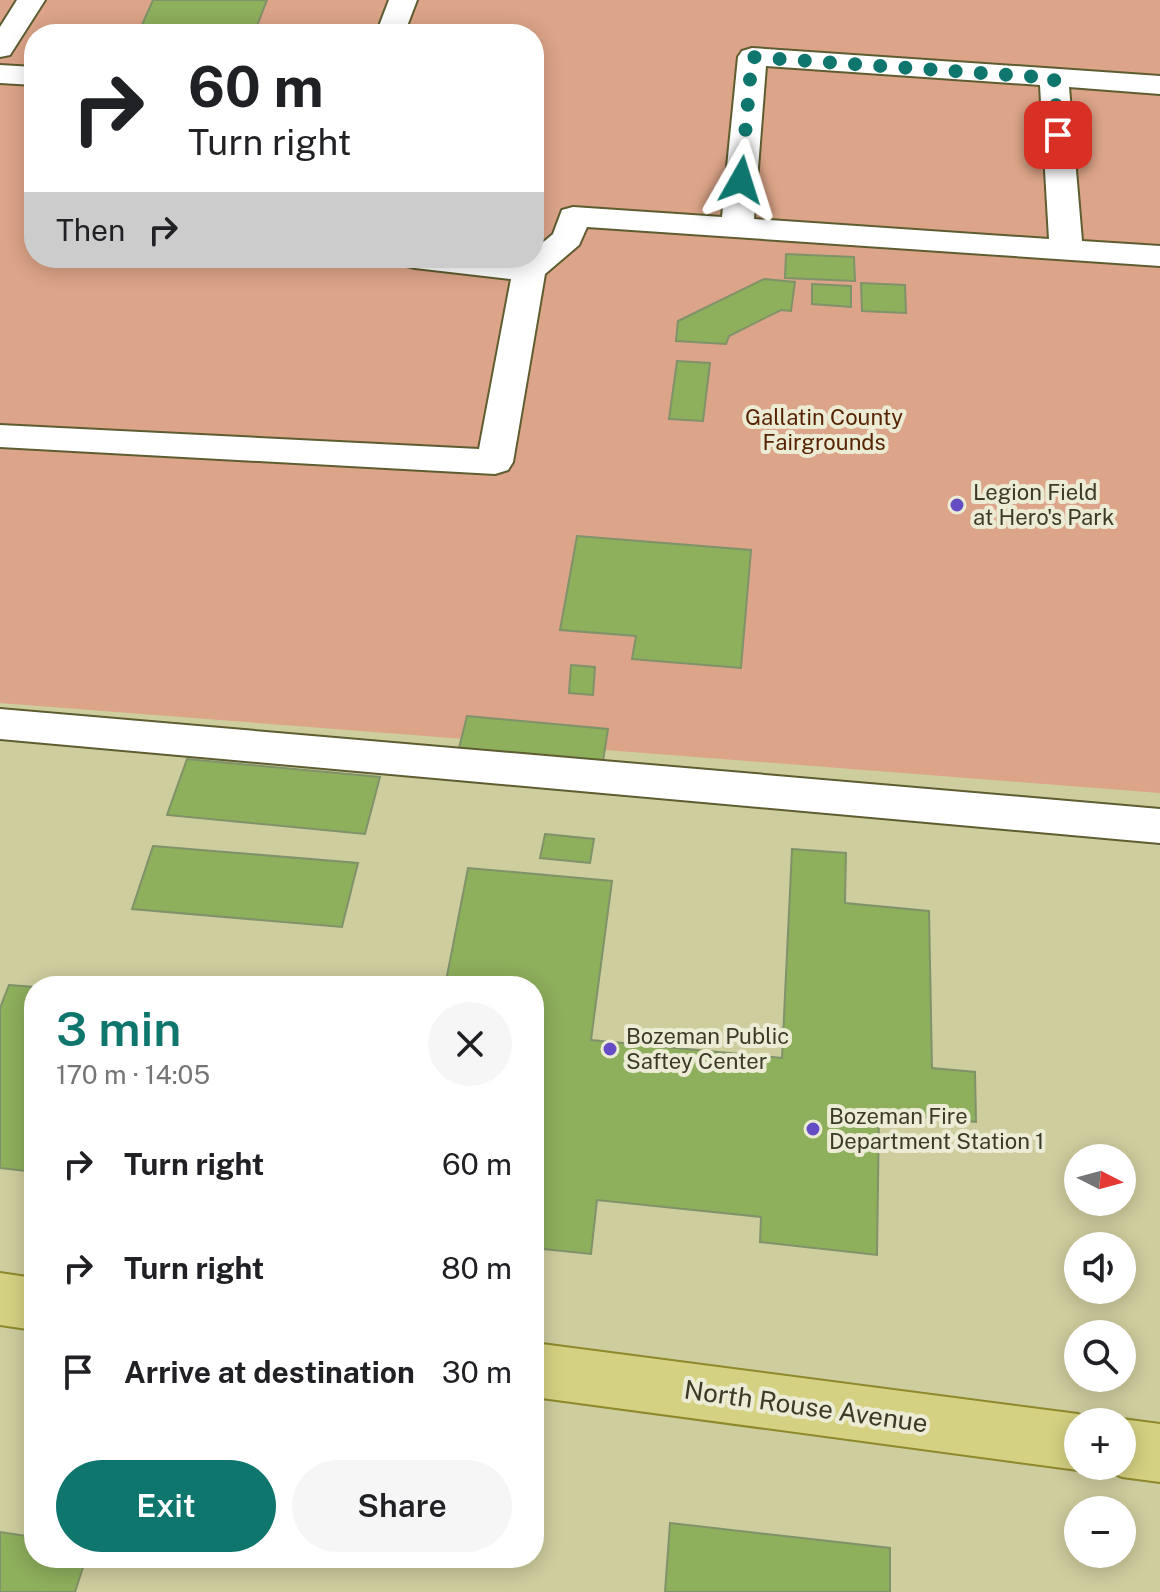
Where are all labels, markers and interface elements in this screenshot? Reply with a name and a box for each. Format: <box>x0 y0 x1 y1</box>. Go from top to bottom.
text: 60 m <box>188 54 324 120</box>
icon: right <box>56 56 160 160</box>
pin <box>1024 101 1092 169</box>
icon: arrive <box>1036 113 1080 157</box>
text: Turn right <box>188 121 351 163</box>
position arrow <box>699 138 783 222</box>
icon: right <box>141 208 185 252</box>
text: Then <box>56 212 125 248</box>
park label: Gallatin County Fairgrounds <box>745 404 903 455</box>
place label: Legion Field at Hero's Park <box>973 479 1114 530</box>
marker: Legion Field at Hero's Park <box>948 496 966 514</box>
text: 3 min <box>56 1000 181 1057</box>
button: close <box>428 1002 512 1086</box>
place label: Bozeman Public Saftey Center <box>626 1023 789 1074</box>
marker: Bozeman Public Saftey Center <box>601 1040 619 1058</box>
text: 170 m · 14:05 <box>56 1059 210 1090</box>
place label: Bozeman Fire Department Station 1 <box>829 1103 1044 1154</box>
marker: Bozeman Fire Department Station 1 <box>804 1120 822 1138</box>
icon: right <box>56 1142 100 1186</box>
north arrow <box>1064 1144 1136 1216</box>
map controls <box>1064 1144 1136 1568</box>
text: Turn right <box>124 1146 264 1182</box>
text: 60 m <box>442 1146 512 1182</box>
button: sound <box>1064 1232 1136 1304</box>
icon: right <box>56 1246 100 1290</box>
text: Turn right <box>124 1250 264 1286</box>
text: 80 m <box>441 1250 512 1286</box>
button: search <box>1064 1320 1136 1392</box>
icon: arrive <box>56 1350 100 1394</box>
text: Arrive at destination <box>124 1354 415 1390</box>
text: 30 m <box>442 1354 512 1390</box>
street label: North Rouse Avenue <box>682 1374 930 1438</box>
button: + <box>1064 1408 1136 1480</box>
button: Exit <box>56 1460 276 1552</box>
button: Share <box>292 1460 512 1552</box>
button: − <box>1064 1496 1136 1568</box>

